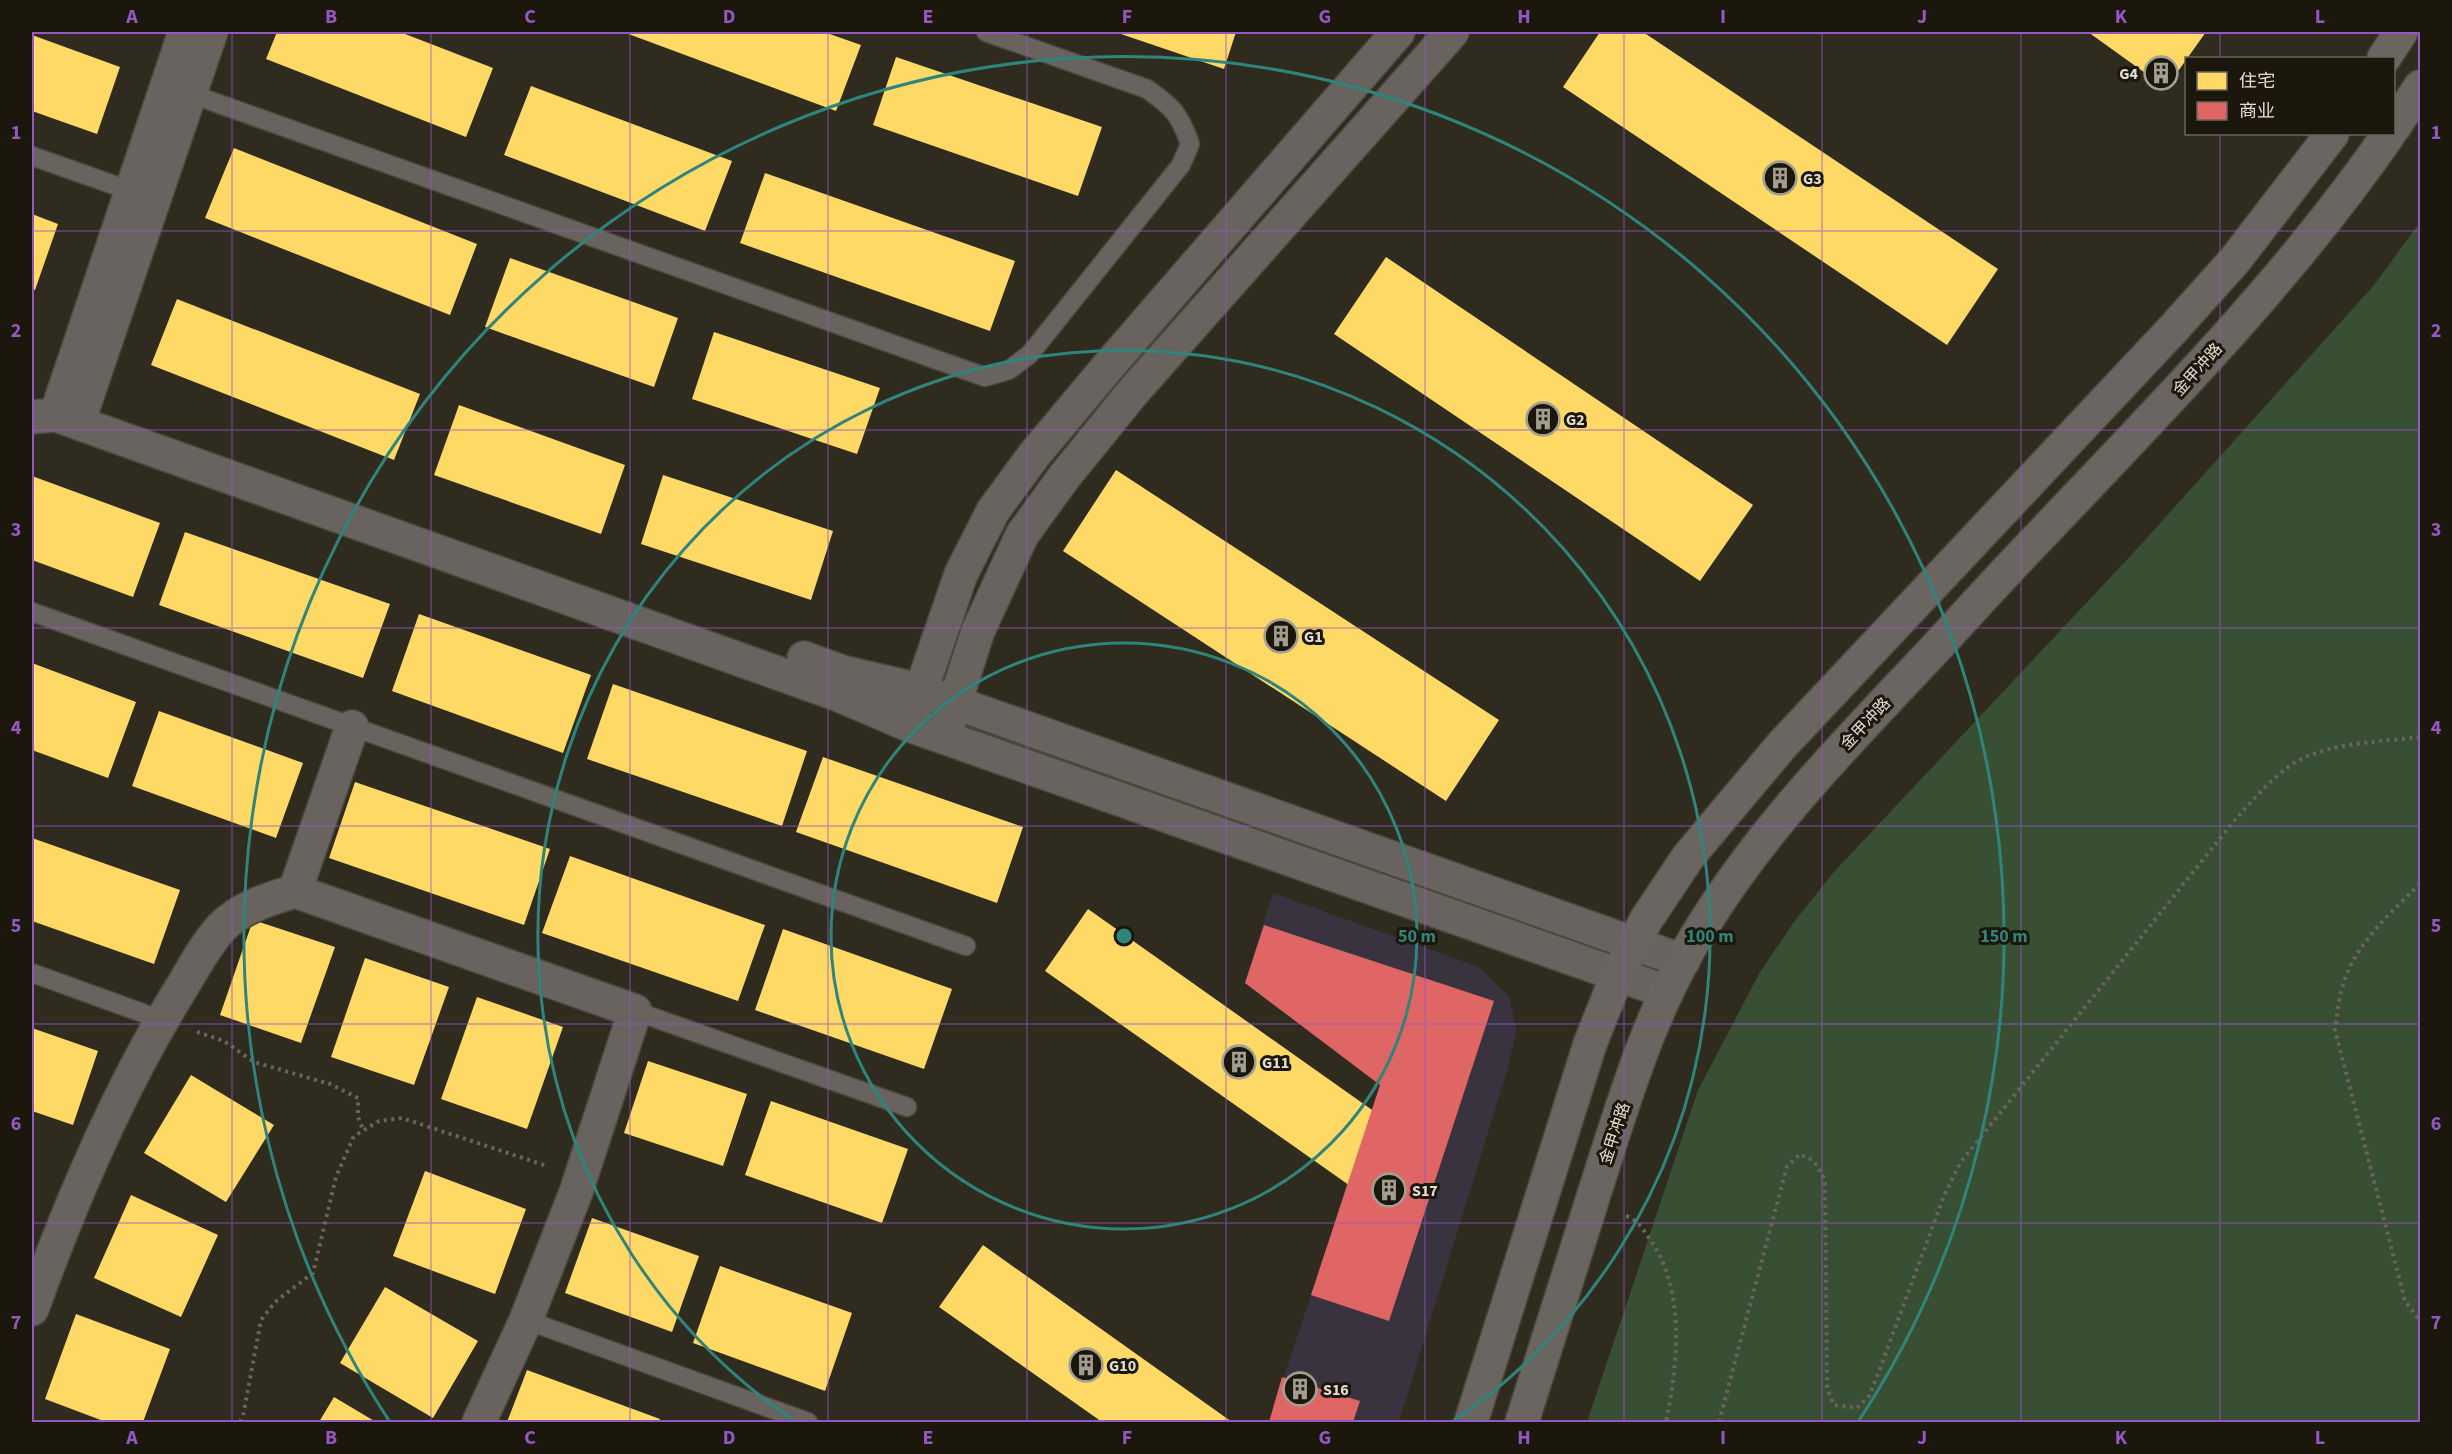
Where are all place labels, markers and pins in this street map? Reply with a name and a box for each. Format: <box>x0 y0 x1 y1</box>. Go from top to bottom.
building icon: G4 <box>2143 55 2179 91</box>
place label: G4 <box>2119 63 2139 85</box>
building icon: G3 <box>1762 160 1798 196</box>
place label: G3 <box>1803 168 1822 190</box>
building icon: G2 <box>1525 401 1561 437</box>
place label: G2 <box>1566 409 1585 431</box>
building icon: G1 <box>1263 618 1299 654</box>
place label: G1 <box>1304 626 1323 648</box>
centre of rings <box>1114 926 1134 946</box>
building icon: G11 <box>1221 1044 1257 1080</box>
place label: G11 <box>1262 1052 1289 1074</box>
building icon: S17 <box>1371 1172 1407 1208</box>
place label: S17 <box>1412 1180 1438 1202</box>
building icon: G10 <box>1068 1347 1104 1383</box>
place label: G10 <box>1109 1355 1136 1377</box>
building icon: S16 <box>1282 1371 1318 1407</box>
place label: S16 <box>1323 1379 1349 1401</box>

